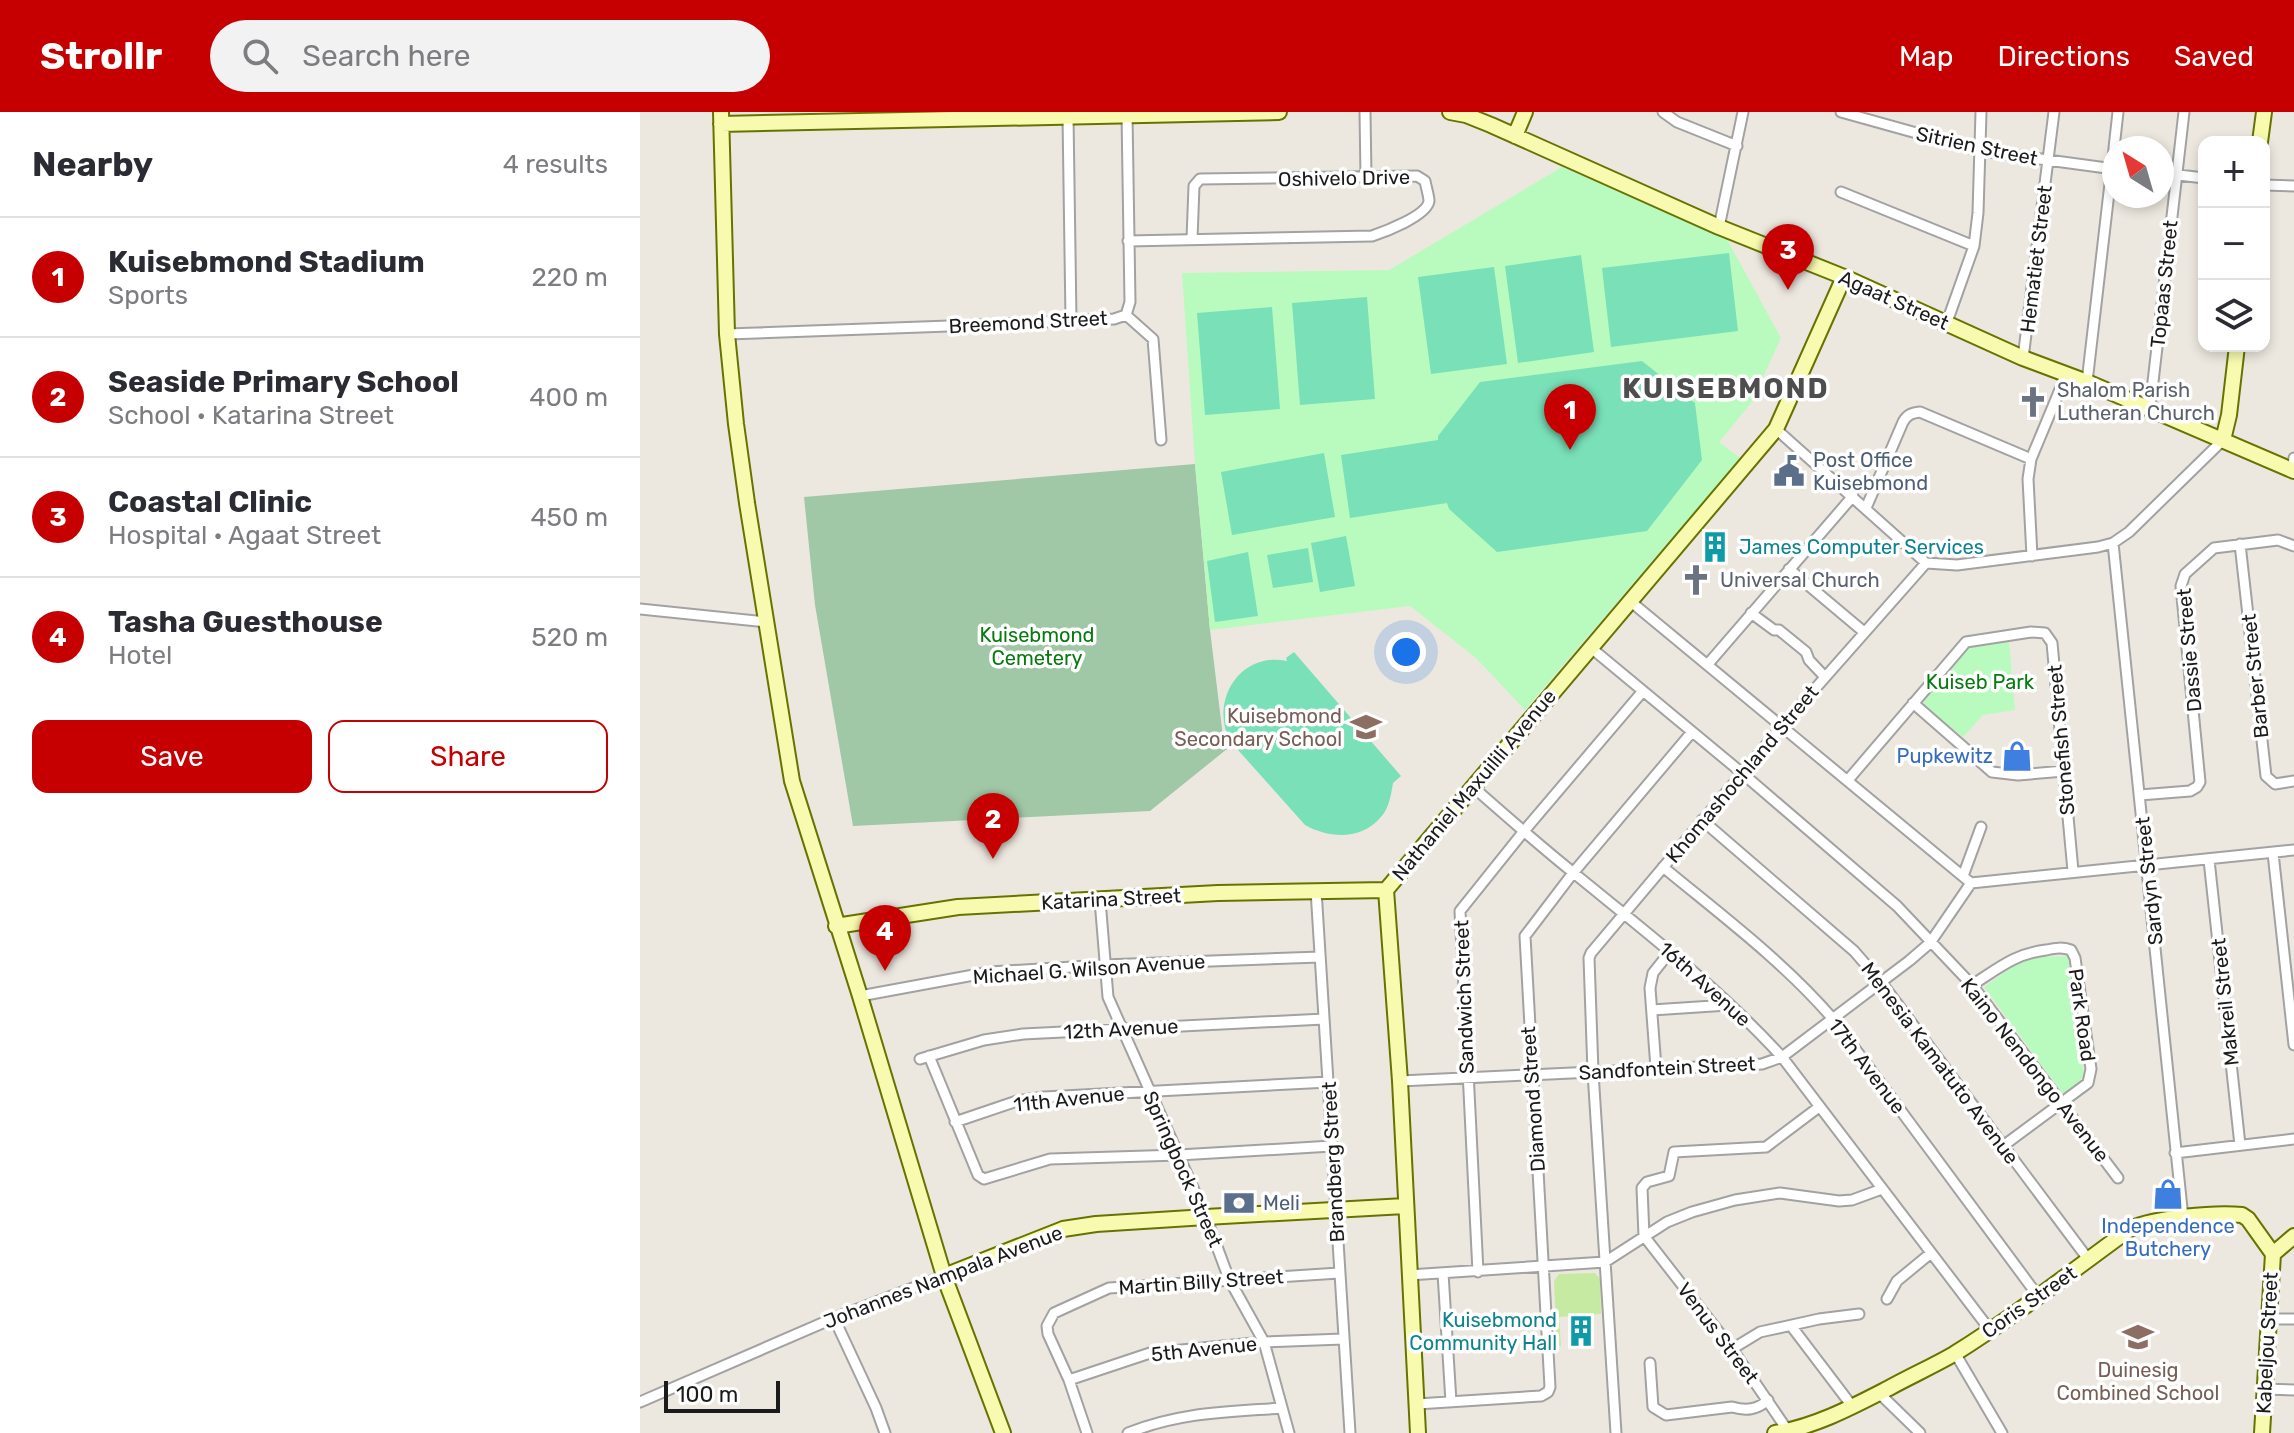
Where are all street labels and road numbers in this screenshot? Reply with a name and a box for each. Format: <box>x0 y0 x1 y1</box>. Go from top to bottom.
street label: Sitrien Street <box>1914 121 2040 171</box>
street label: Oshivelo Drive <box>1278 165 1410 191</box>
street label: Hematiet Street <box>2015 184 2057 334</box>
street label: Topaas Street <box>2145 219 2183 349</box>
street label: Agaat Street <box>1835 265 1953 335</box>
street label: Breemond Street <box>948 306 1108 338</box>
street label: Dassie Street <box>2172 587 2206 713</box>
street label: Barber Street <box>2237 612 2273 739</box>
street label: Stonefish Street <box>2042 664 2080 816</box>
street label: Khomashochland Street <box>1661 680 1823 868</box>
street label: Nathaniel Maxuilili Avenue <box>1387 685 1561 885</box>
street label: Sardyn Street <box>2130 816 2168 946</box>
street label: Katarina Street <box>1040 883 1182 915</box>
street label: Sandwich Street <box>1449 919 1479 1075</box>
street label: 16th Avenue <box>1654 937 1756 1031</box>
street label: Makreil Street <box>2206 937 2244 1067</box>
street label: Michael G. Wilson Avenue <box>972 949 1206 989</box>
street label: Menesia Kamatuto Avenue <box>1856 957 2024 1169</box>
street label: Park Road <box>2064 967 2100 1063</box>
street label: Kaino Nendongo Avenue <box>1956 973 2114 1167</box>
street label: 12th Avenue <box>1063 1014 1179 1044</box>
street label: 17th Avenue <box>1823 1014 1911 1118</box>
street label: Diamond Street <box>1516 1025 1550 1172</box>
street label: Sandfontein Street <box>1578 1051 1756 1085</box>
street label: 11th Avenue <box>1012 1081 1126 1117</box>
street label: Brandberg Street <box>1317 1081 1349 1243</box>
street label: Springbock Street <box>1138 1087 1228 1251</box>
street label: Johannes Nampala Avenue <box>820 1220 1066 1334</box>
street label: Coris Street <box>1977 1260 2081 1343</box>
street label: Martin Billy Street <box>1118 1264 1284 1300</box>
street label: Kabeljou Street <box>2251 1271 2283 1415</box>
street label: Venus Street <box>1672 1278 1764 1388</box>
street label: 5th Avenue <box>1150 1332 1258 1366</box>

